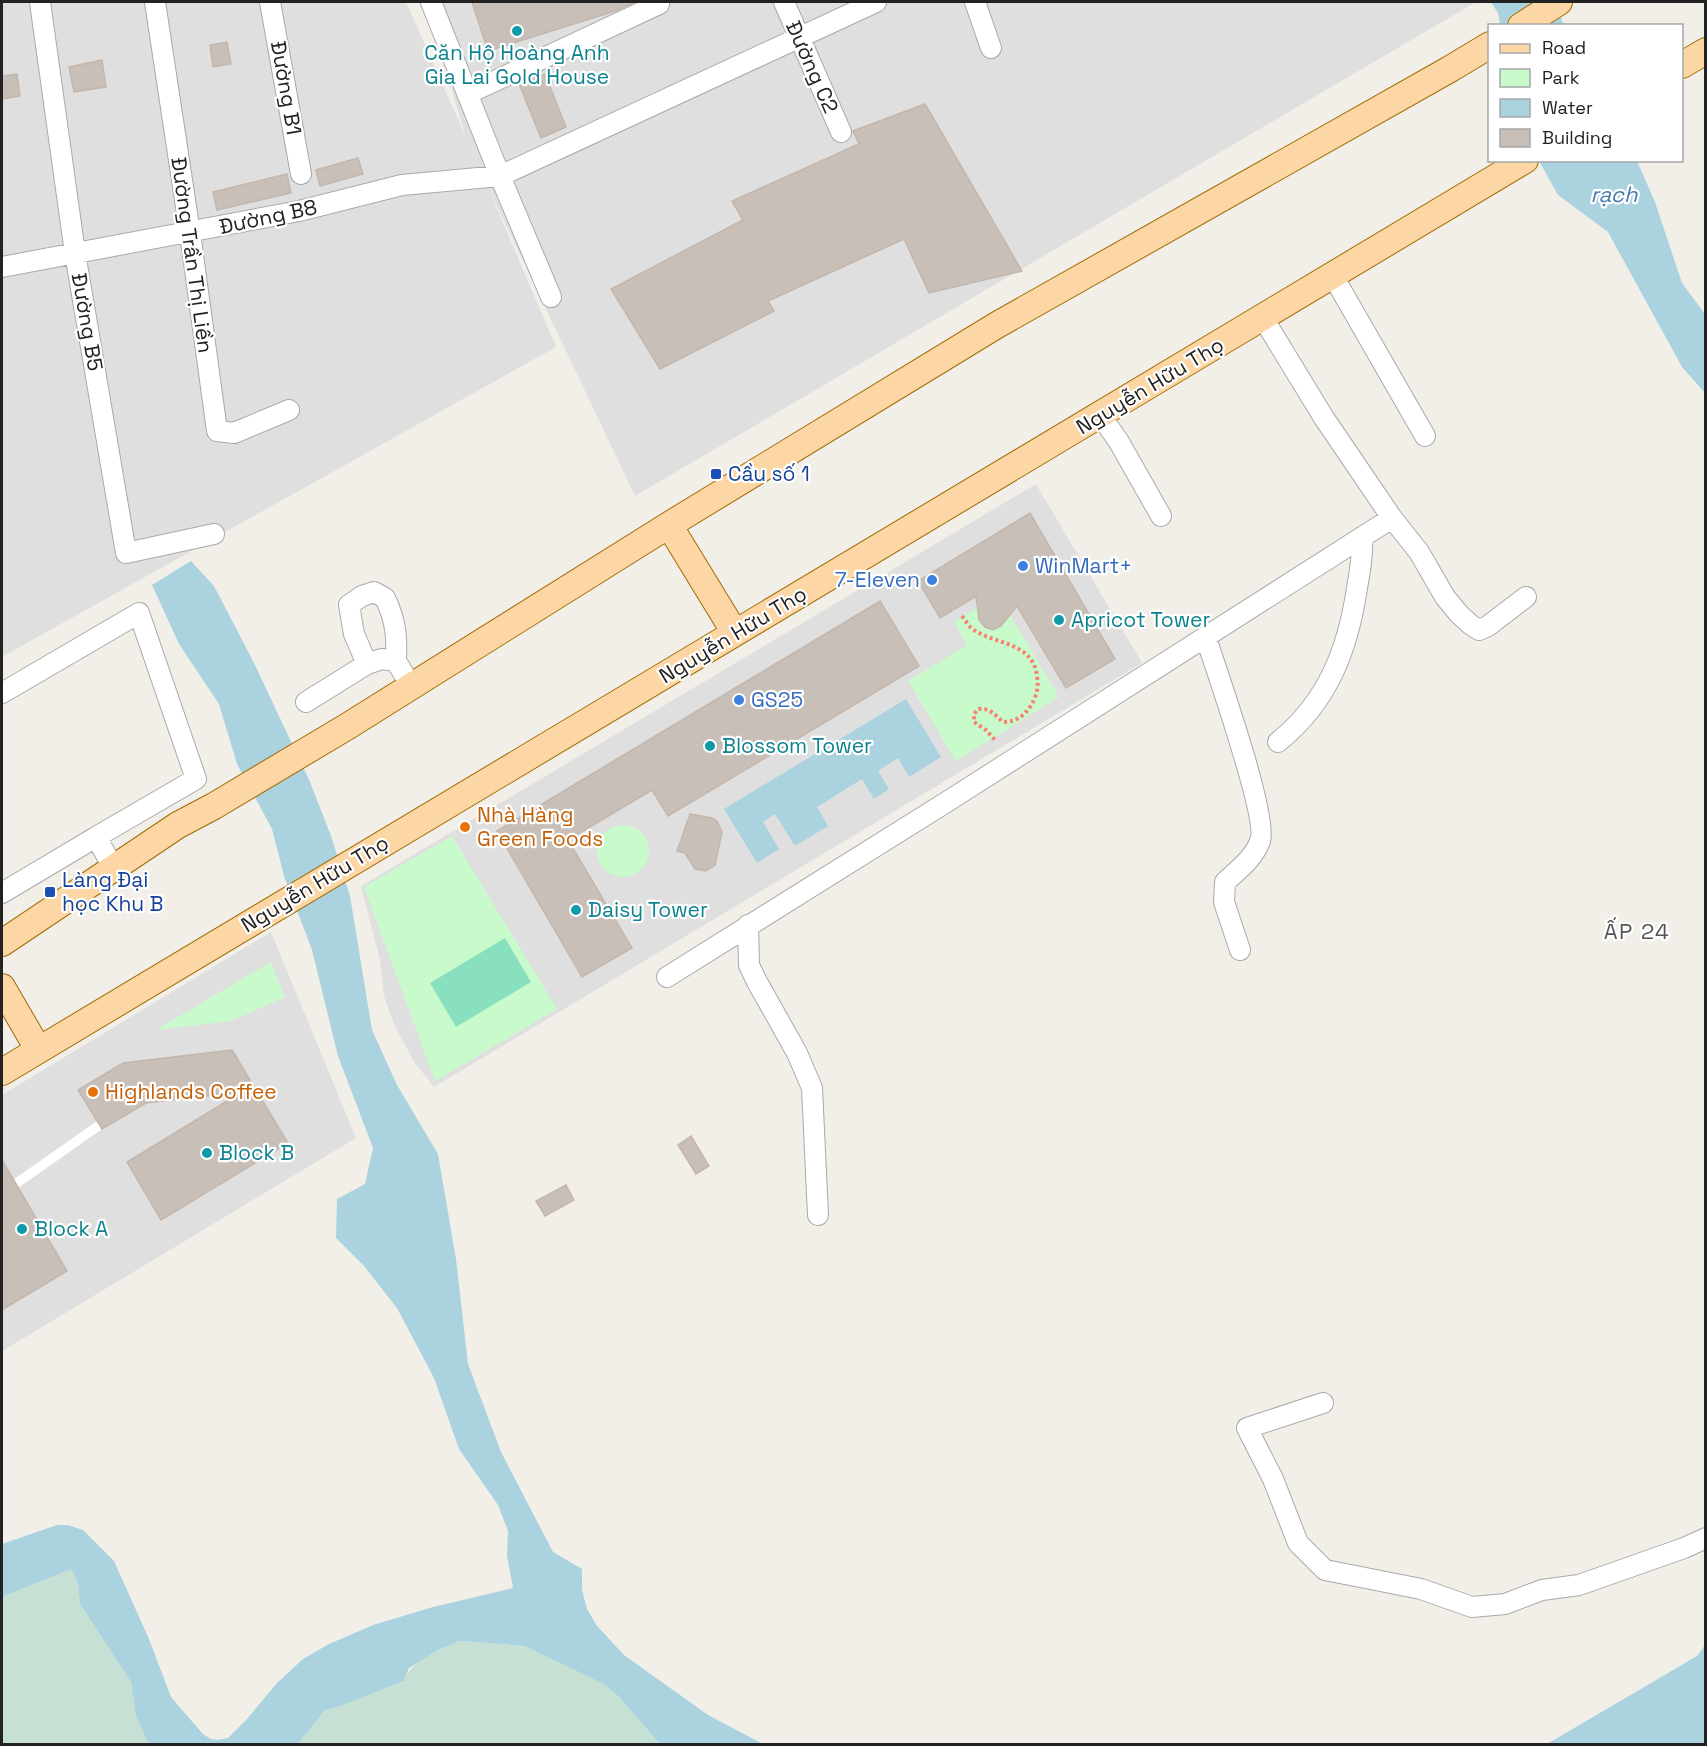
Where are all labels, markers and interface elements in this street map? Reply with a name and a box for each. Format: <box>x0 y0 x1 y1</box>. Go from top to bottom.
street label: Đường C2 <box>780 16 845 117</box>
marker: Căn Hộ Hoàng Anh Gia Lai Gold House <box>510 24 524 38</box>
legend <box>1488 24 1683 162</box>
text: Road <box>1542 36 1586 59</box>
street label: Đường B1 <box>265 39 308 137</box>
place label: Căn Hộ Hoàng Anh Gia Lai Gold House <box>424 39 610 90</box>
text: Park <box>1542 66 1580 89</box>
text: Water <box>1542 96 1593 119</box>
text: Building <box>1542 126 1612 149</box>
street label: Đường Trần Thị Liền <box>165 155 220 355</box>
water label: rạch <box>1591 180 1638 208</box>
street label: Đường B8 <box>217 193 319 240</box>
street label: Đường B5 <box>66 271 109 373</box>
street label: Nguyễn Hữu Thọ <box>1071 331 1228 440</box>
place label: Cầu số 1 <box>728 460 810 487</box>
marker: Cầu số 1 <box>709 467 723 481</box>
place label: WinMart+ <box>1035 552 1132 579</box>
marker: WinMart+ <box>1016 559 1030 573</box>
place label: 7-Eleven <box>835 566 920 593</box>
marker: 7-Eleven <box>925 573 939 587</box>
street label: Nguyễn Hữu Thọ <box>654 580 811 689</box>
place label: Apricot Tower <box>1071 606 1211 633</box>
marker: Apricot Tower <box>1052 613 1066 627</box>
place label: GS25 <box>751 686 803 713</box>
marker: GS25 <box>732 693 746 707</box>
place label: Blossom Tower <box>722 732 872 759</box>
marker: Blossom Tower <box>703 739 717 753</box>
place label: Nhà Hàng Green Foods <box>477 801 603 852</box>
marker: Nhà Hàng Green Foods <box>458 820 472 834</box>
street label: Nguyễn Hữu Thọ <box>236 829 393 938</box>
place label: Làng Đại học Khu B <box>62 866 163 917</box>
marker: Làng Đại học Khu B <box>43 885 57 899</box>
place label: Daisy Tower <box>588 896 708 923</box>
marker: Daisy Tower <box>569 903 583 917</box>
district label: ẤP 24 <box>1604 917 1670 945</box>
place label: Highlands Coffee <box>105 1078 277 1105</box>
marker: Highlands Coffee <box>86 1085 100 1099</box>
place label: Block B <box>219 1139 294 1166</box>
marker: Block B <box>200 1146 214 1160</box>
place label: Block A <box>34 1215 108 1242</box>
marker: Block A <box>15 1222 29 1236</box>

